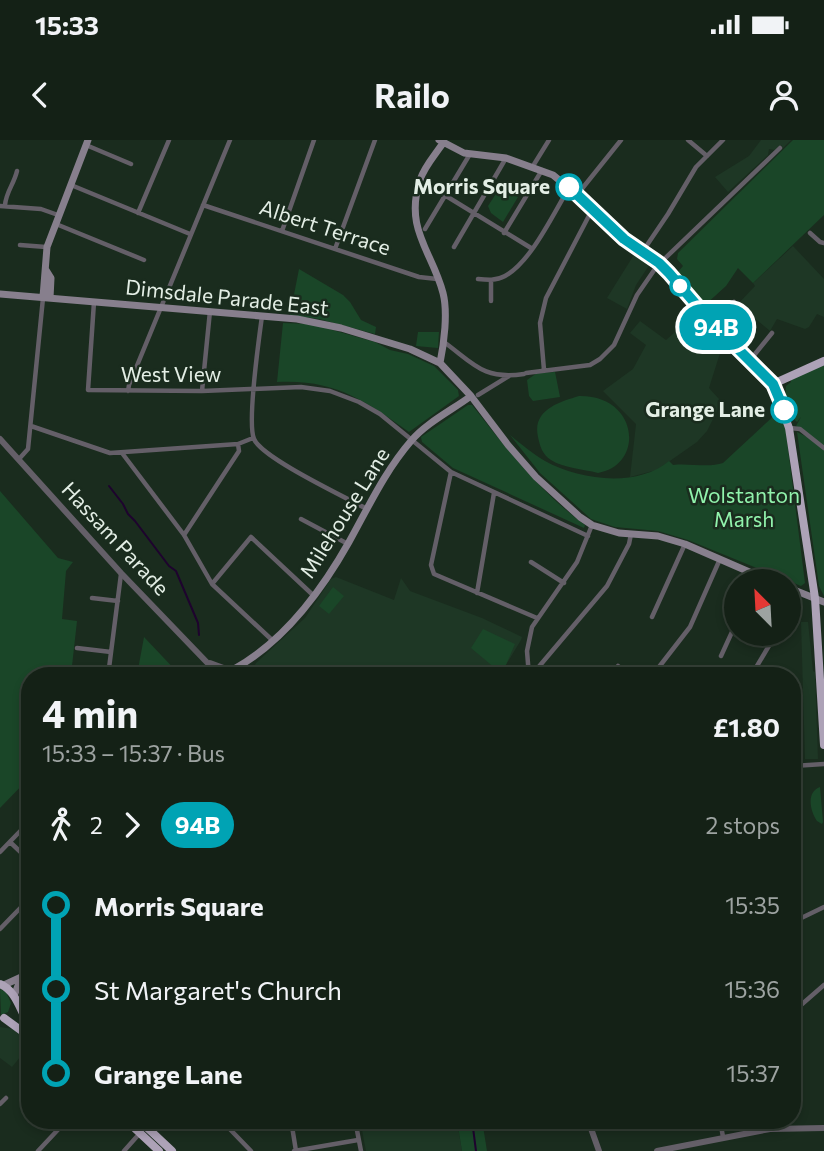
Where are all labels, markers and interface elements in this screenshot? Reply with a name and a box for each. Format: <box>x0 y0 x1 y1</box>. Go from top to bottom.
text: 15:33 <box>35 9 99 40</box>
text: Railo <box>374 75 450 115</box>
icon: back <box>21 76 59 114</box>
icon: person <box>765 76 803 114</box>
place label: Morris Square <box>413 173 550 198</box>
marker: Morris Square <box>556 174 582 200</box>
street label: Albert Terrace <box>257 194 394 260</box>
street label: Dimsdale Parade East <box>124 273 330 320</box>
unlabelled marker <box>670 276 690 296</box>
line badge: 94B <box>676 304 756 350</box>
text: 94B <box>693 312 739 341</box>
street label: West View <box>121 361 221 386</box>
place label: Grange Lane <box>645 396 765 421</box>
marker: Grange Lane <box>771 397 797 423</box>
street label: Milehouse Lane <box>294 442 394 582</box>
street label: Hassam Parade <box>57 476 175 600</box>
park label: Wolstanton Marsh <box>688 482 800 531</box>
north arrow <box>724 569 802 646</box>
map controls <box>724 569 801 646</box>
text: 4 min <box>42 689 138 736</box>
text: £1.80 <box>713 711 780 742</box>
text: 15:33 – 15:37 · Bus <box>42 739 225 767</box>
icon: walk <box>42 806 80 844</box>
icon: forward <box>113 806 151 844</box>
text: 94B <box>175 810 220 839</box>
text: 2 <box>90 811 103 839</box>
text: 2 stops <box>706 811 780 839</box>
text: Morris Square <box>94 890 264 921</box>
text: 15:35 <box>725 891 780 919</box>
text: St Margaret's Church <box>94 974 342 1005</box>
text: 15:36 <box>724 975 780 1003</box>
text: Grange Lane <box>94 1058 242 1089</box>
text: 15:37 <box>726 1059 780 1087</box>

